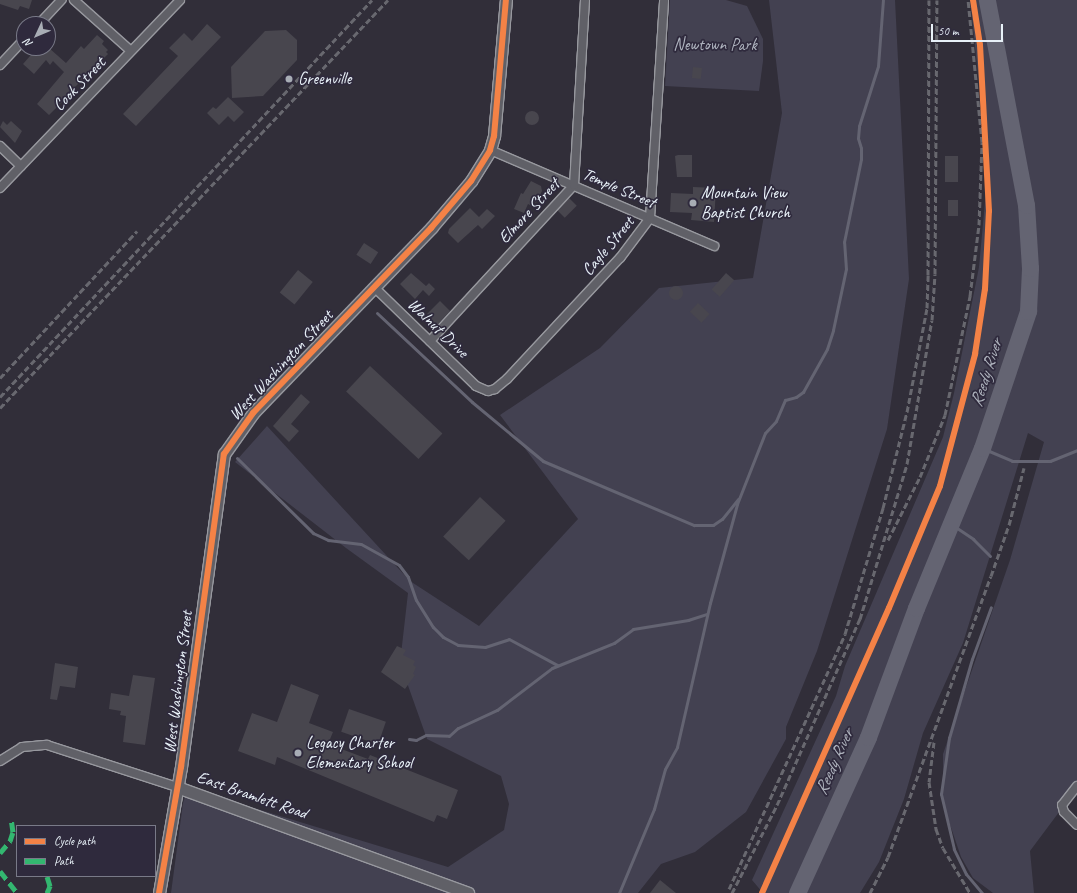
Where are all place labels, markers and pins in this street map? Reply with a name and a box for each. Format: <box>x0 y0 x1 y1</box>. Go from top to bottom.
place label: Greenville <box>298 69 351 89</box>
marker: Greenville <box>283 73 295 85</box>
place label: Mountain View Baptist Church <box>701 183 791 223</box>
marker: Mountain View Baptist Church <box>688 198 698 208</box>
place label: Legacy Charter Elementary School <box>306 733 412 773</box>
marker: Legacy Charter Elementary School <box>293 748 303 758</box>

